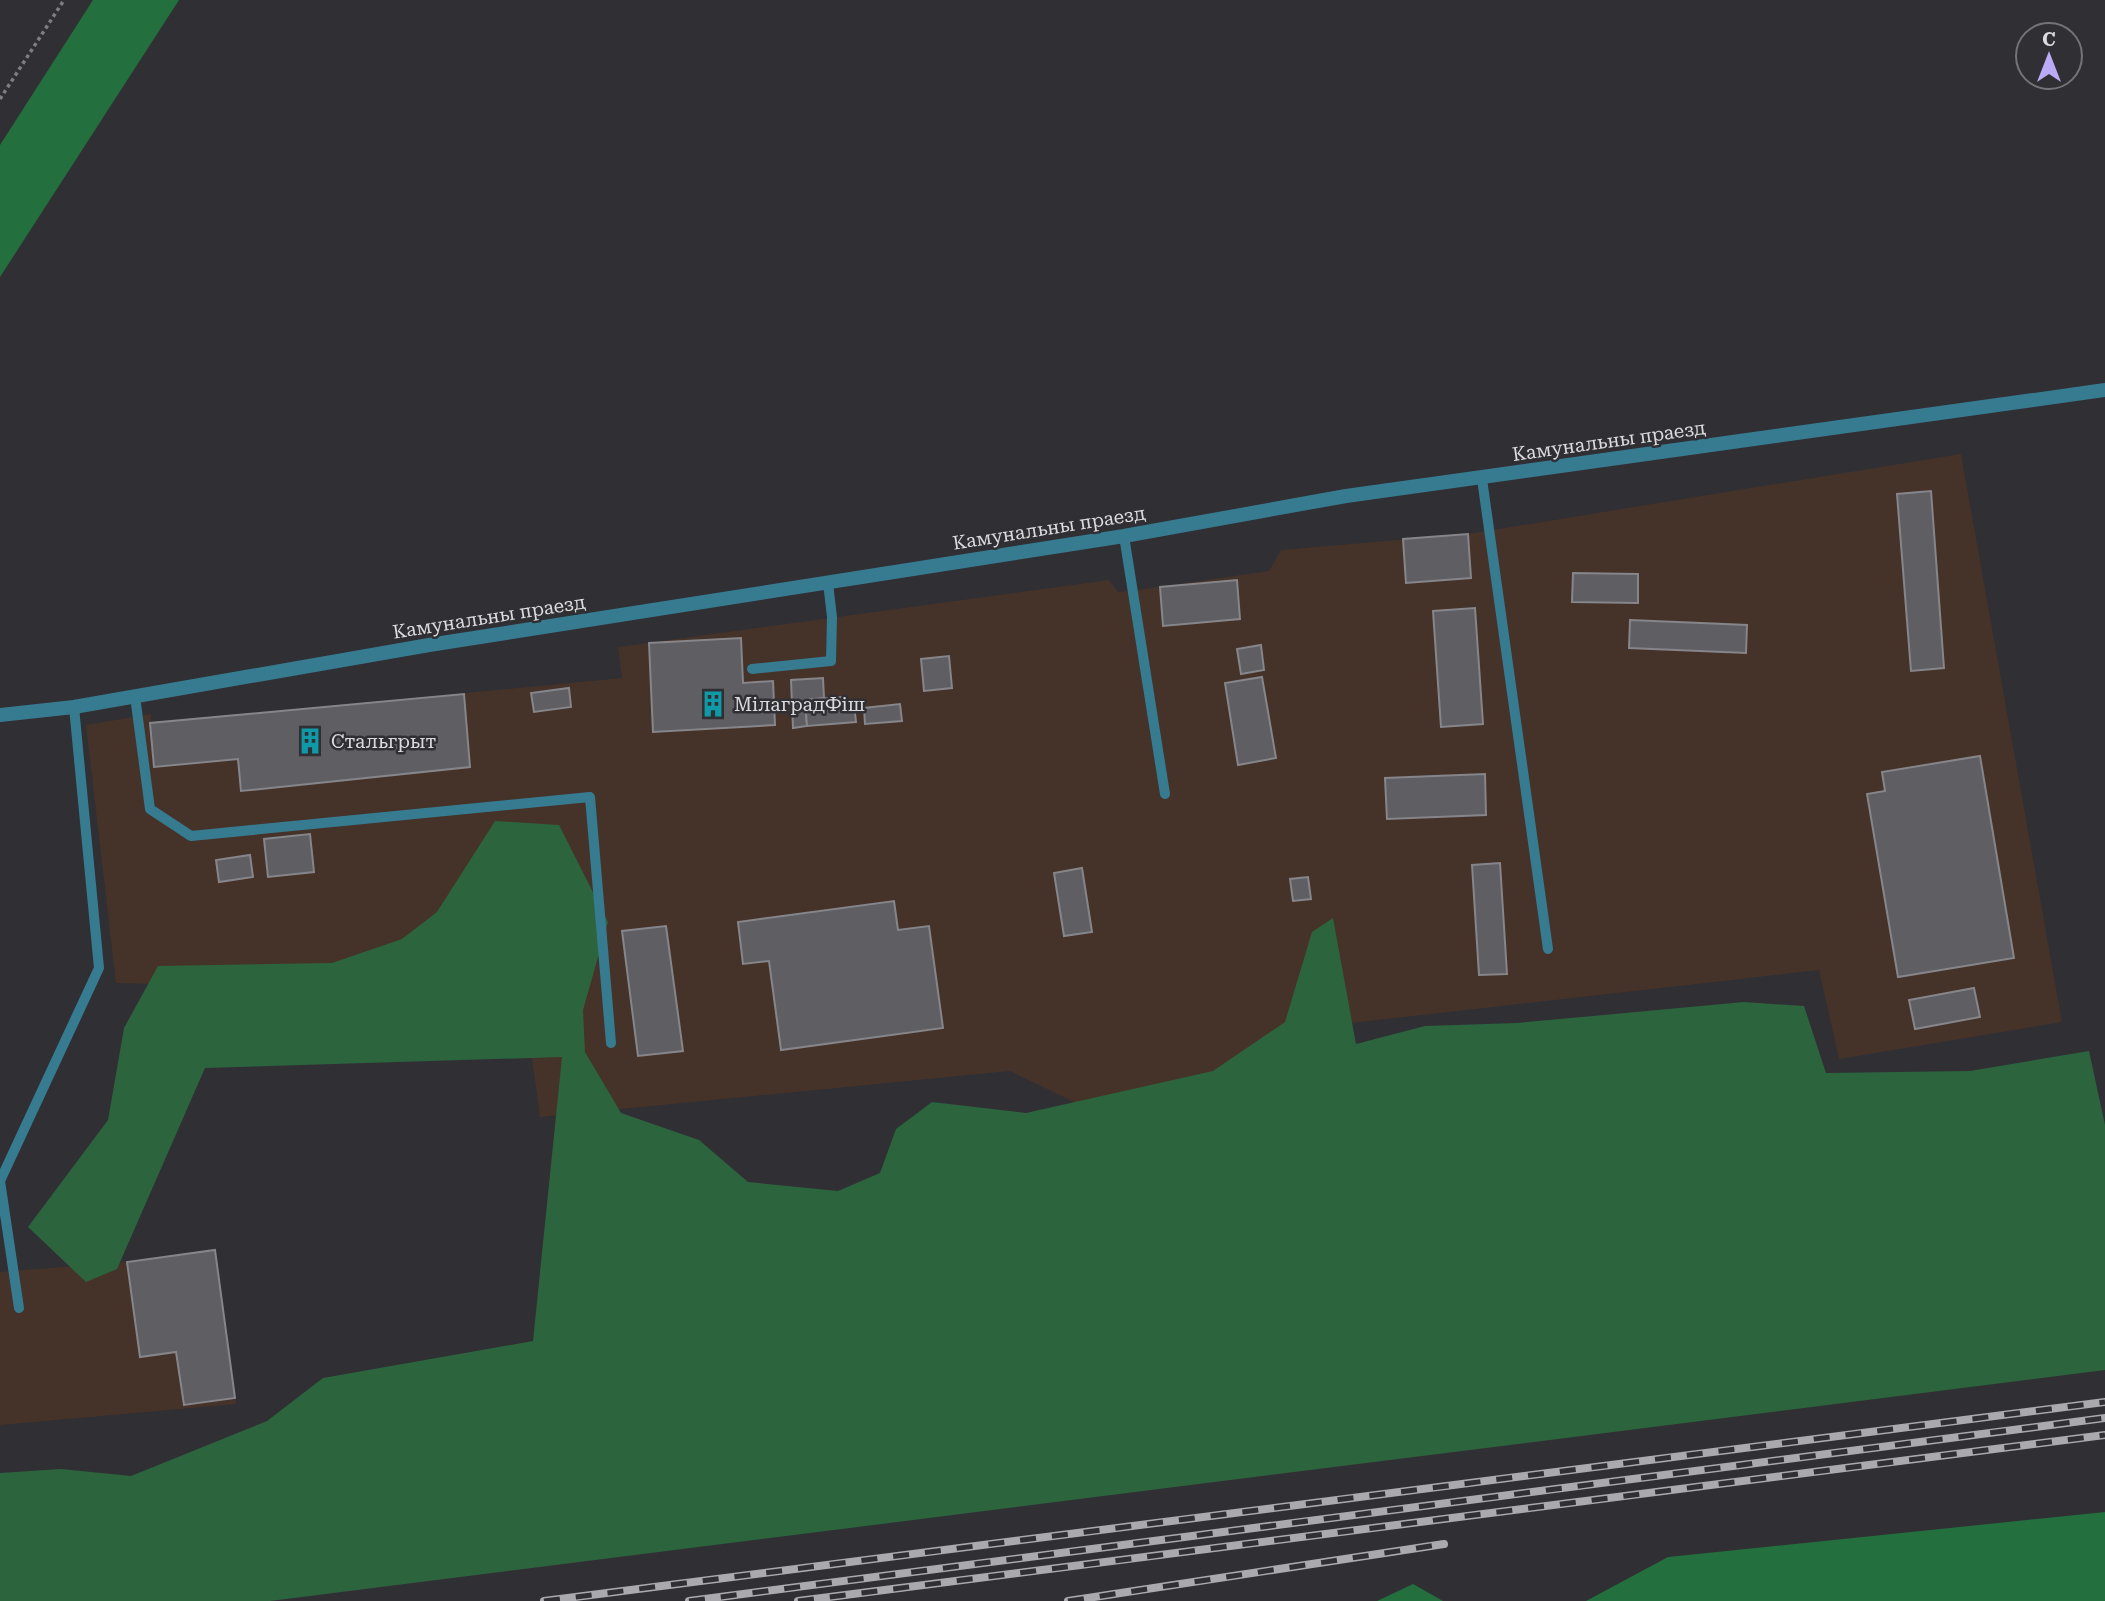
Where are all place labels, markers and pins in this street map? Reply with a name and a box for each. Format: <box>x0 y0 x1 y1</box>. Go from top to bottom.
building icon: МілаградФіш <box>698 689 728 719</box>
place label: МілаградФіш <box>734 693 865 716</box>
building icon: Стальгрыт <box>295 726 325 756</box>
place label: Стальгрыт <box>331 730 437 753</box>

